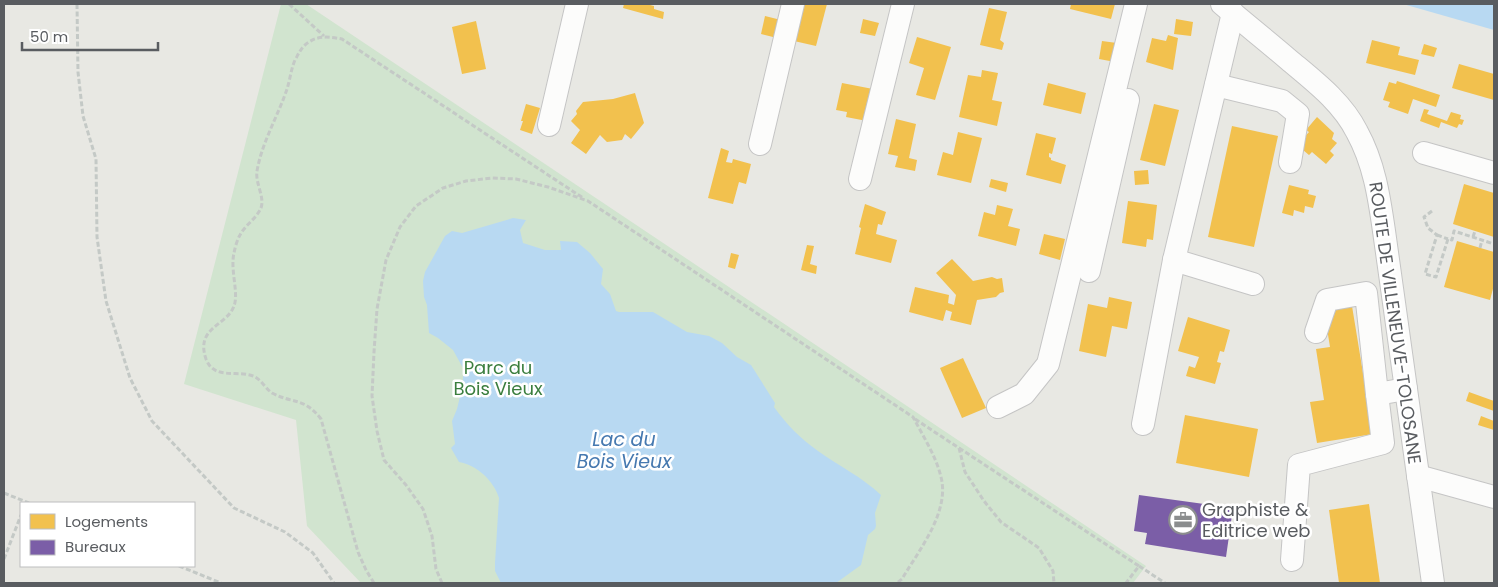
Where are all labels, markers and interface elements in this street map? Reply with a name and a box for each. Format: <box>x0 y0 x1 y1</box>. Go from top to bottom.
scale bar <box>22 20 159 52</box>
text: 50 m <box>30 26 68 47</box>
street label: ROUTE DE VILLENEUVE-TOLOSANE <box>1363 180 1428 466</box>
park label: Parc du Bois Vieux <box>453 355 543 401</box>
water label: Lac du Bois Vieux <box>577 426 672 475</box>
place label: Graphiste & Editrice web <box>1202 497 1311 543</box>
legend <box>20 502 195 567</box>
office icon: Graphiste & Editrice web <box>1168 505 1198 535</box>
text: Logements <box>65 511 148 532</box>
text: Bureaux <box>65 536 126 557</box>

